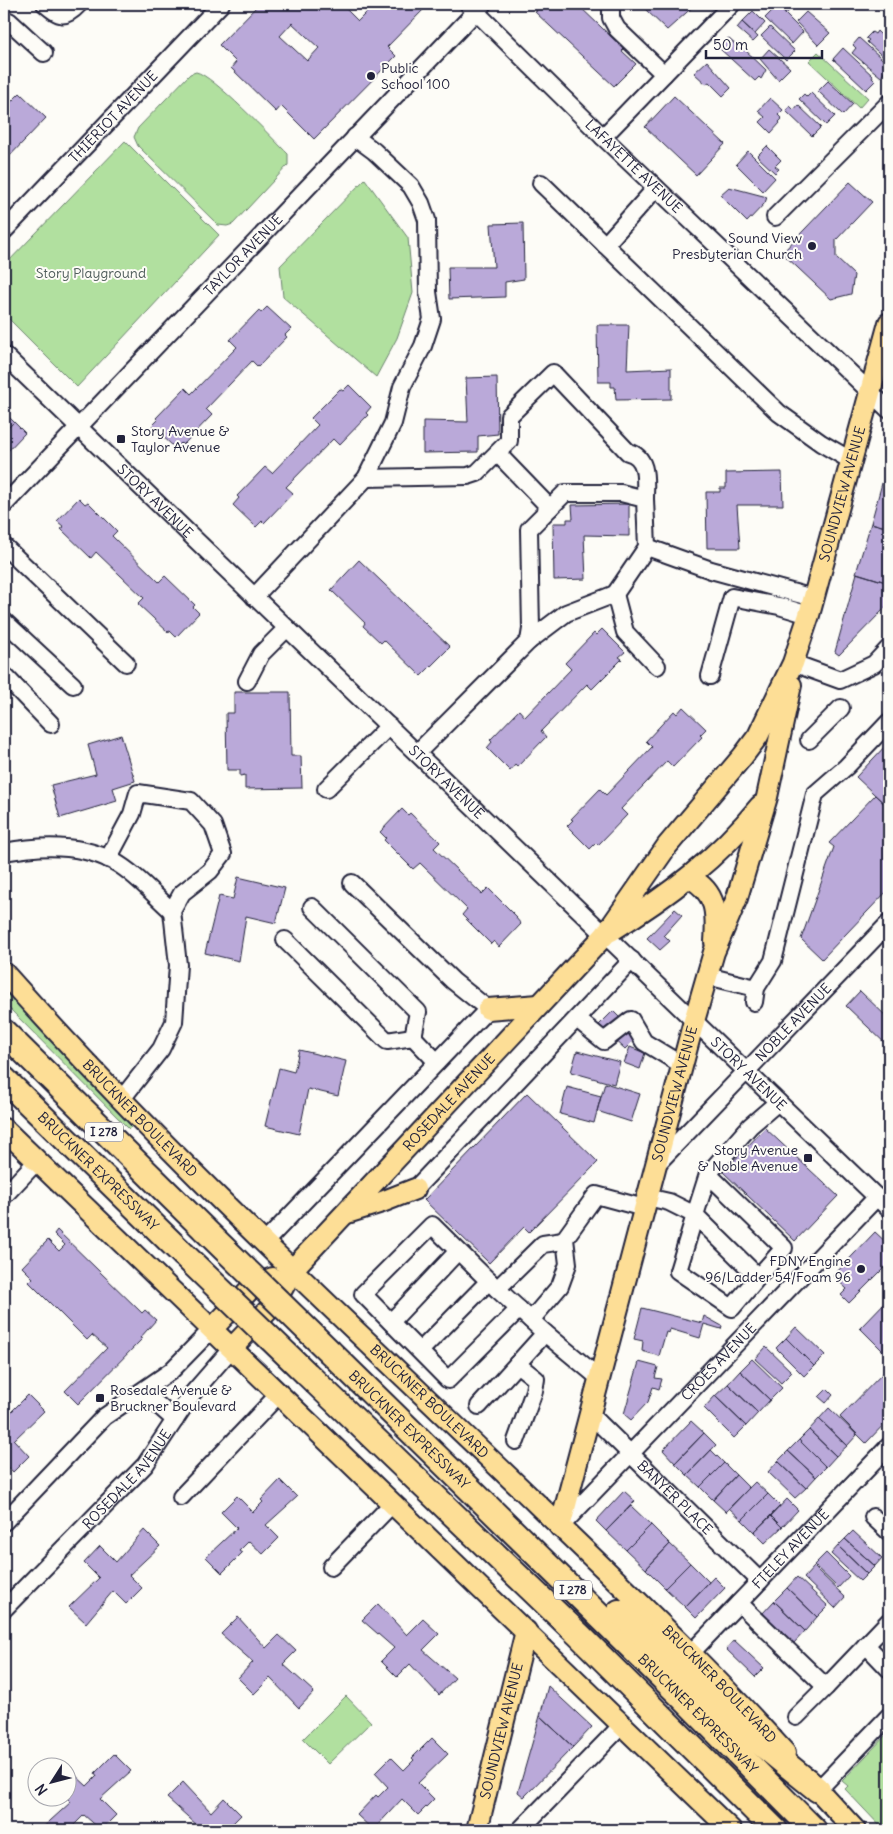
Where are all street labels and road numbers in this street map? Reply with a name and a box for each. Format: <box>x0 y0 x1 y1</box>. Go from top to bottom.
street label: THIERIOT AVENUE <box>65 67 161 167</box>
street label: LAFAYETTE AVENUE <box>581 116 686 217</box>
street label: TAYLOR AVENUE <box>200 210 286 299</box>
street label: SOUNDVIEW AVENUE <box>815 424 869 564</box>
street label: STORY AVENUE <box>113 460 197 541</box>
street label: STORY AVENUE <box>405 741 488 823</box>
street label: NOBLE AVENUE <box>751 979 835 1065</box>
street label: SOUNDVIEW AVENUE <box>648 1024 701 1164</box>
street label: STORY AVENUE <box>707 1033 790 1114</box>
street label: ROSEDALE AVENUE <box>399 1050 499 1155</box>
street label: BRUCKNER BOULEVARD <box>79 1056 201 1181</box>
street label: BRUCKNER EXPRESSWAY <box>34 1108 163 1235</box>
road number: I 278 <box>85 1122 123 1142</box>
street label: CROES AVENUE <box>677 1319 760 1405</box>
street label: BRUCKNER BOULEVARD <box>366 1341 493 1462</box>
street label: BRUCKNER EXPRESSWAY <box>345 1366 474 1493</box>
street label: ROSEDALE AVENUE <box>78 1426 175 1533</box>
street label: BANYER PLACE <box>633 1456 716 1538</box>
street label: FTELEY AVENUE <box>748 1505 833 1593</box>
road number: I 278 <box>554 1580 592 1600</box>
street label: BRUCKNER BOULEVARD <box>658 1621 781 1747</box>
street label: BRUCKNER EXPRESSWAY <box>634 1650 762 1778</box>
street label: SOUNDVIEW AVENUE <box>476 1661 527 1801</box>

